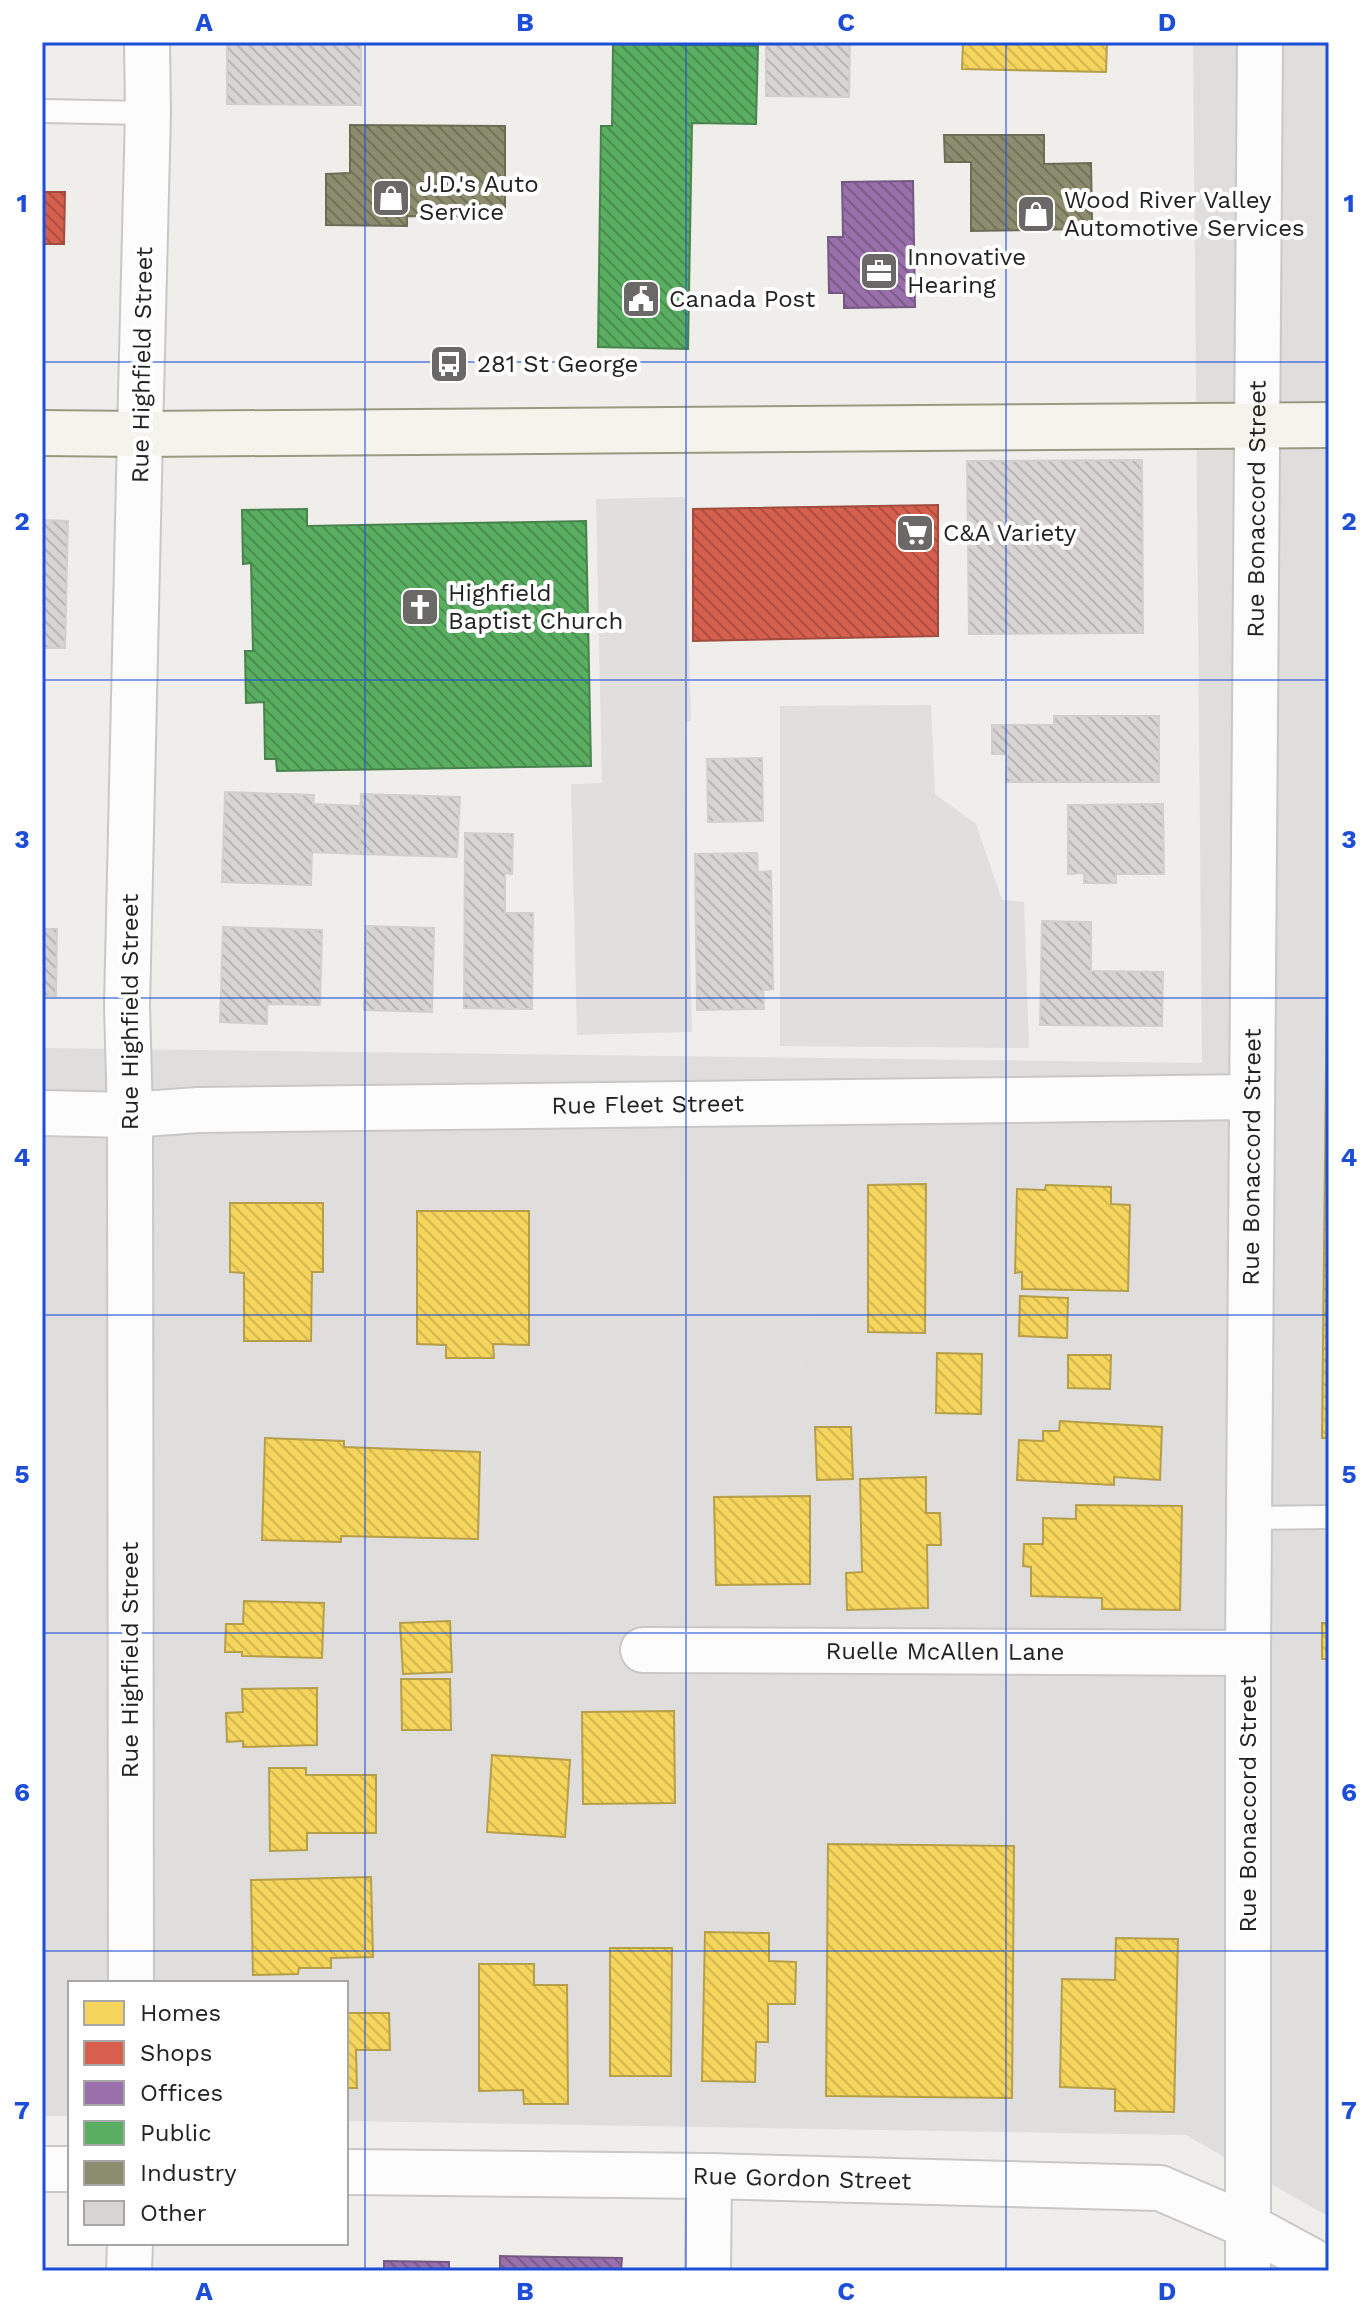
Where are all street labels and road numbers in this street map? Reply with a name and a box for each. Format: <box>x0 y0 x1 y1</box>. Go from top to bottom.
street label: Rue Highfield Street <box>126 247 158 483</box>
street label: Rue Bonaccord Street <box>1242 380 1271 638</box>
street label: Rue Highfield Street <box>116 894 144 1130</box>
street label: Rue Bonaccord Street <box>1237 1028 1267 1286</box>
street label: Rue Fleet Street <box>551 1089 744 1120</box>
street label: Rue Highfield Street <box>116 1542 144 1778</box>
street label: Ruelle McAllen Lane <box>825 1637 1065 1666</box>
street label: Rue Bonaccord Street <box>1234 1675 1262 1933</box>
street label: Rue Gordon Street <box>693 2162 912 2195</box>

